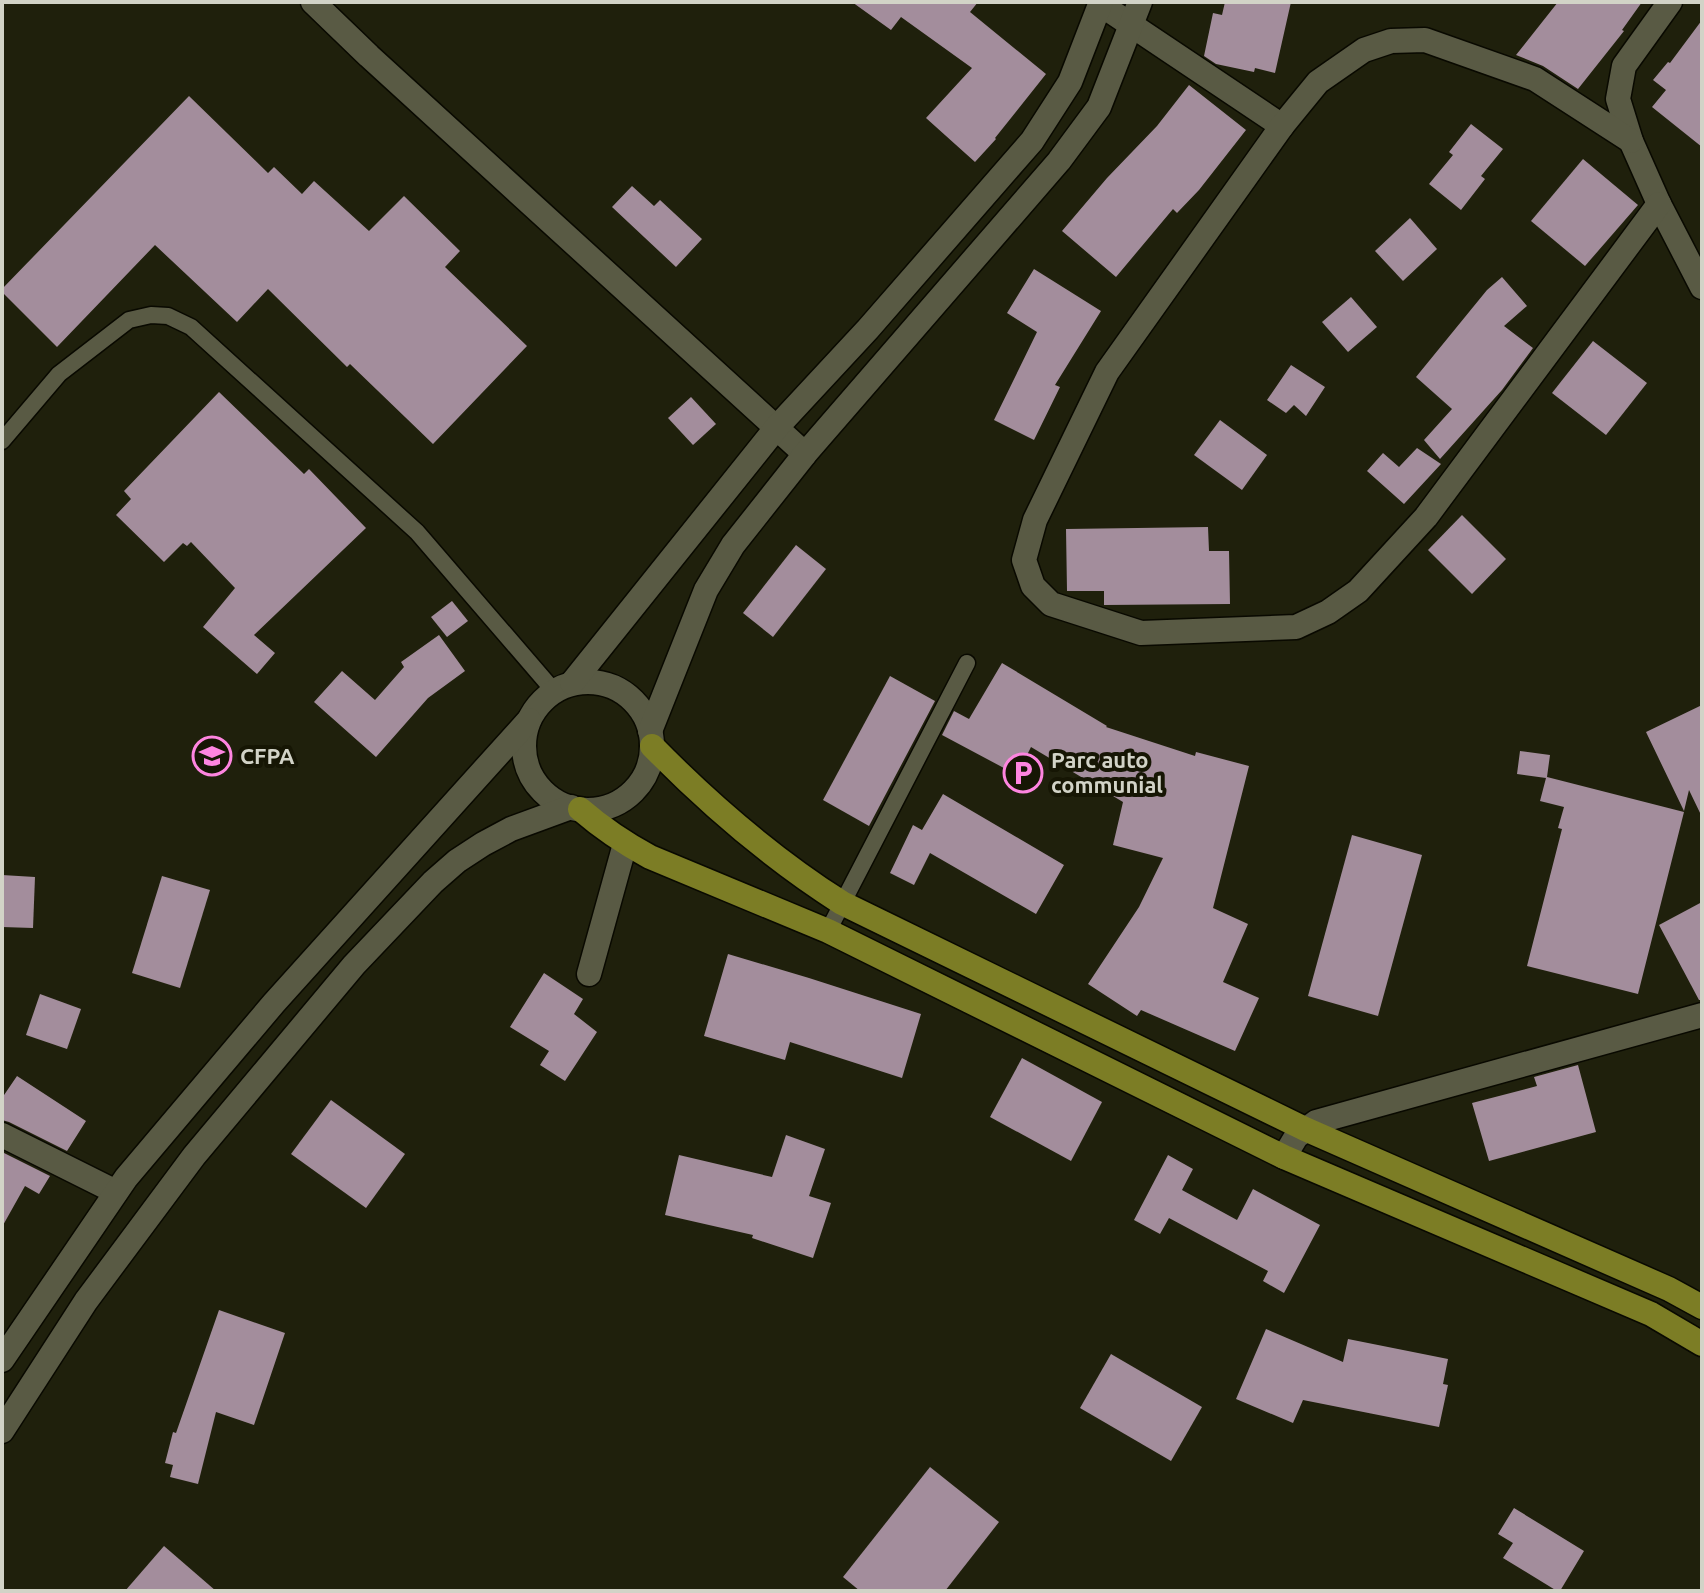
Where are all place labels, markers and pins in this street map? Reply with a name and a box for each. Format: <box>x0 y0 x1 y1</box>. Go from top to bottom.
school or university icon: CFPA <box>191 735 233 777</box>
place label: CFPA <box>240 743 295 768</box>
place label: Parc auto communial <box>1051 747 1163 797</box>
parking icon: Parc auto communial <box>1002 752 1044 794</box>

